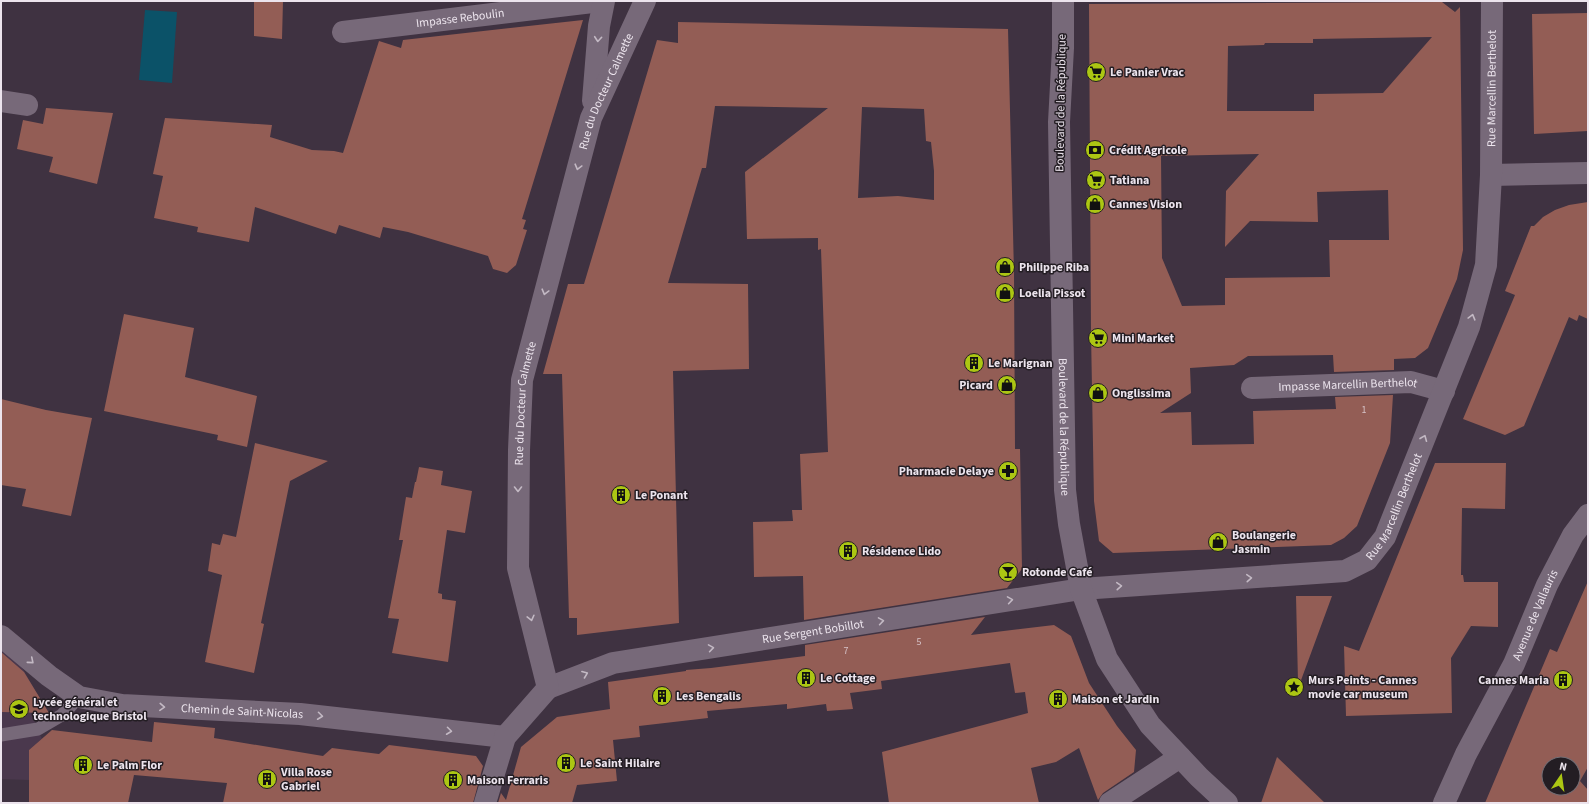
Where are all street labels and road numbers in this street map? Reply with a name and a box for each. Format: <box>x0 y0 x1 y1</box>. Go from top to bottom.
street label: Impasse Reboulin <box>415 4 505 32</box>
street label: Rue du Docteur Calmette <box>575 30 638 151</box>
street label: Rue Marcellin Berthelot <box>1483 30 1500 147</box>
street label: Boulevard de la République <box>1051 34 1071 172</box>
street label: Rue du Docteur Calmette <box>510 339 540 465</box>
street label: Boulevard de la République <box>1054 358 1074 497</box>
street label: Impasse Marcellin Berthelot <box>1278 373 1420 396</box>
street label: Rue Marcellin Berthelot <box>1361 451 1426 564</box>
street label: Avenue de Vallauris <box>1508 567 1562 663</box>
street label: Rue Sergent Bobillot <box>761 615 865 648</box>
street label: Chemin de Saint-Nicolas <box>180 699 304 723</box>

